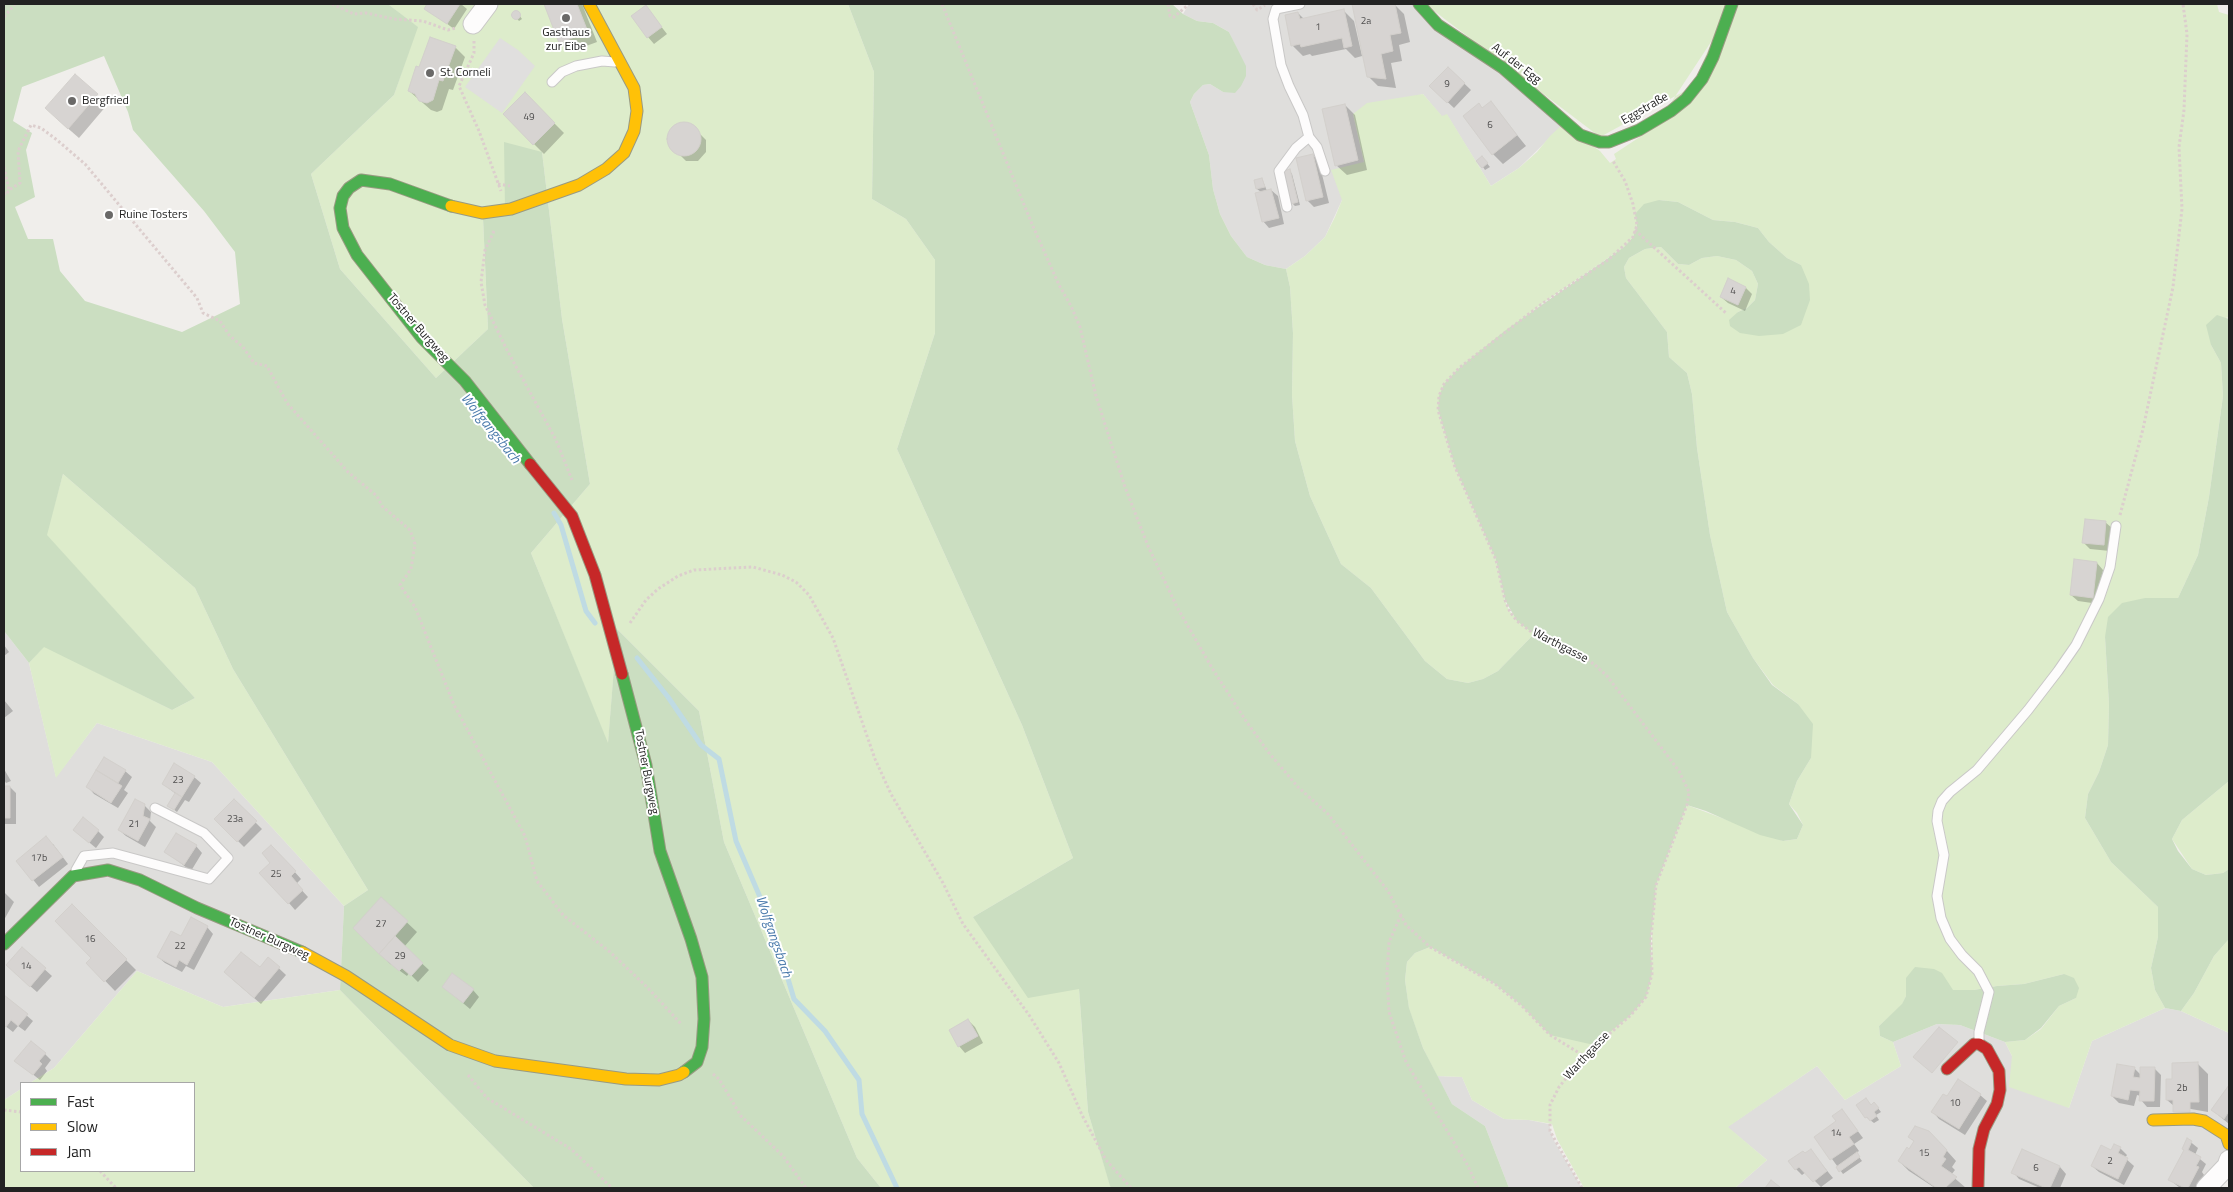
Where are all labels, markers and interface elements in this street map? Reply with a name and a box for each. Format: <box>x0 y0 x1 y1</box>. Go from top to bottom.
marker: Gasthaus zur Eibe <box>560 12 572 24</box>
house number: 2a <box>1361 16 1371 28</box>
house number: 1 <box>1315 22 1321 34</box>
place label: Gasthaus zur Eibe <box>542 26 590 54</box>
street label: Auf der Egg <box>1488 41 1544 87</box>
place label: St. Corneli <box>440 66 491 80</box>
marker: St. Corneli <box>424 67 436 79</box>
house number: 9 <box>1444 79 1450 91</box>
street label: Eggstraße <box>1619 90 1671 128</box>
place label: Bergfried <box>82 94 129 108</box>
marker: Bergfried <box>66 95 78 107</box>
house number: 49 <box>523 112 535 124</box>
house number: 6 <box>1487 120 1493 132</box>
place label: Ruine Tosters <box>119 208 188 222</box>
marker: Ruine Tosters <box>103 209 115 221</box>
house number: 4 <box>1730 286 1736 298</box>
street label: Tostner Burgweg <box>384 291 452 365</box>
water label: Wolfgangsbach <box>457 391 523 467</box>
street label: Warthgasse <box>1530 626 1590 666</box>
street label: Tostner Burgweg <box>631 728 661 816</box>
house number: 23 <box>172 775 184 787</box>
house number: 23a <box>227 814 243 826</box>
house number: 21 <box>128 819 140 831</box>
house number: 17b <box>31 853 47 865</box>
house number: 25 <box>270 869 282 881</box>
water label: Wolfgangsbach <box>751 894 795 980</box>
street label: Tostner Burgweg <box>227 915 311 963</box>
house number: 27 <box>375 919 387 931</box>
house number: 16 <box>84 934 96 946</box>
house number: 22 <box>174 941 186 953</box>
house number: 29 <box>394 951 406 963</box>
house number: 14 <box>20 961 32 973</box>
street label: Warthgasse <box>1561 1029 1613 1083</box>
legend <box>20 1082 195 1172</box>
house number: 2b <box>2177 1083 2187 1095</box>
text: Fast <box>67 1090 94 1113</box>
house number: 10 <box>1949 1098 1961 1110</box>
text: Slow <box>67 1115 98 1138</box>
house number: 14 <box>1830 1128 1842 1140</box>
text: Jam <box>67 1140 91 1163</box>
house number: 15 <box>1918 1148 1930 1160</box>
house number: 2 <box>2107 1156 2113 1168</box>
house number: 6 <box>2033 1163 2039 1175</box>

